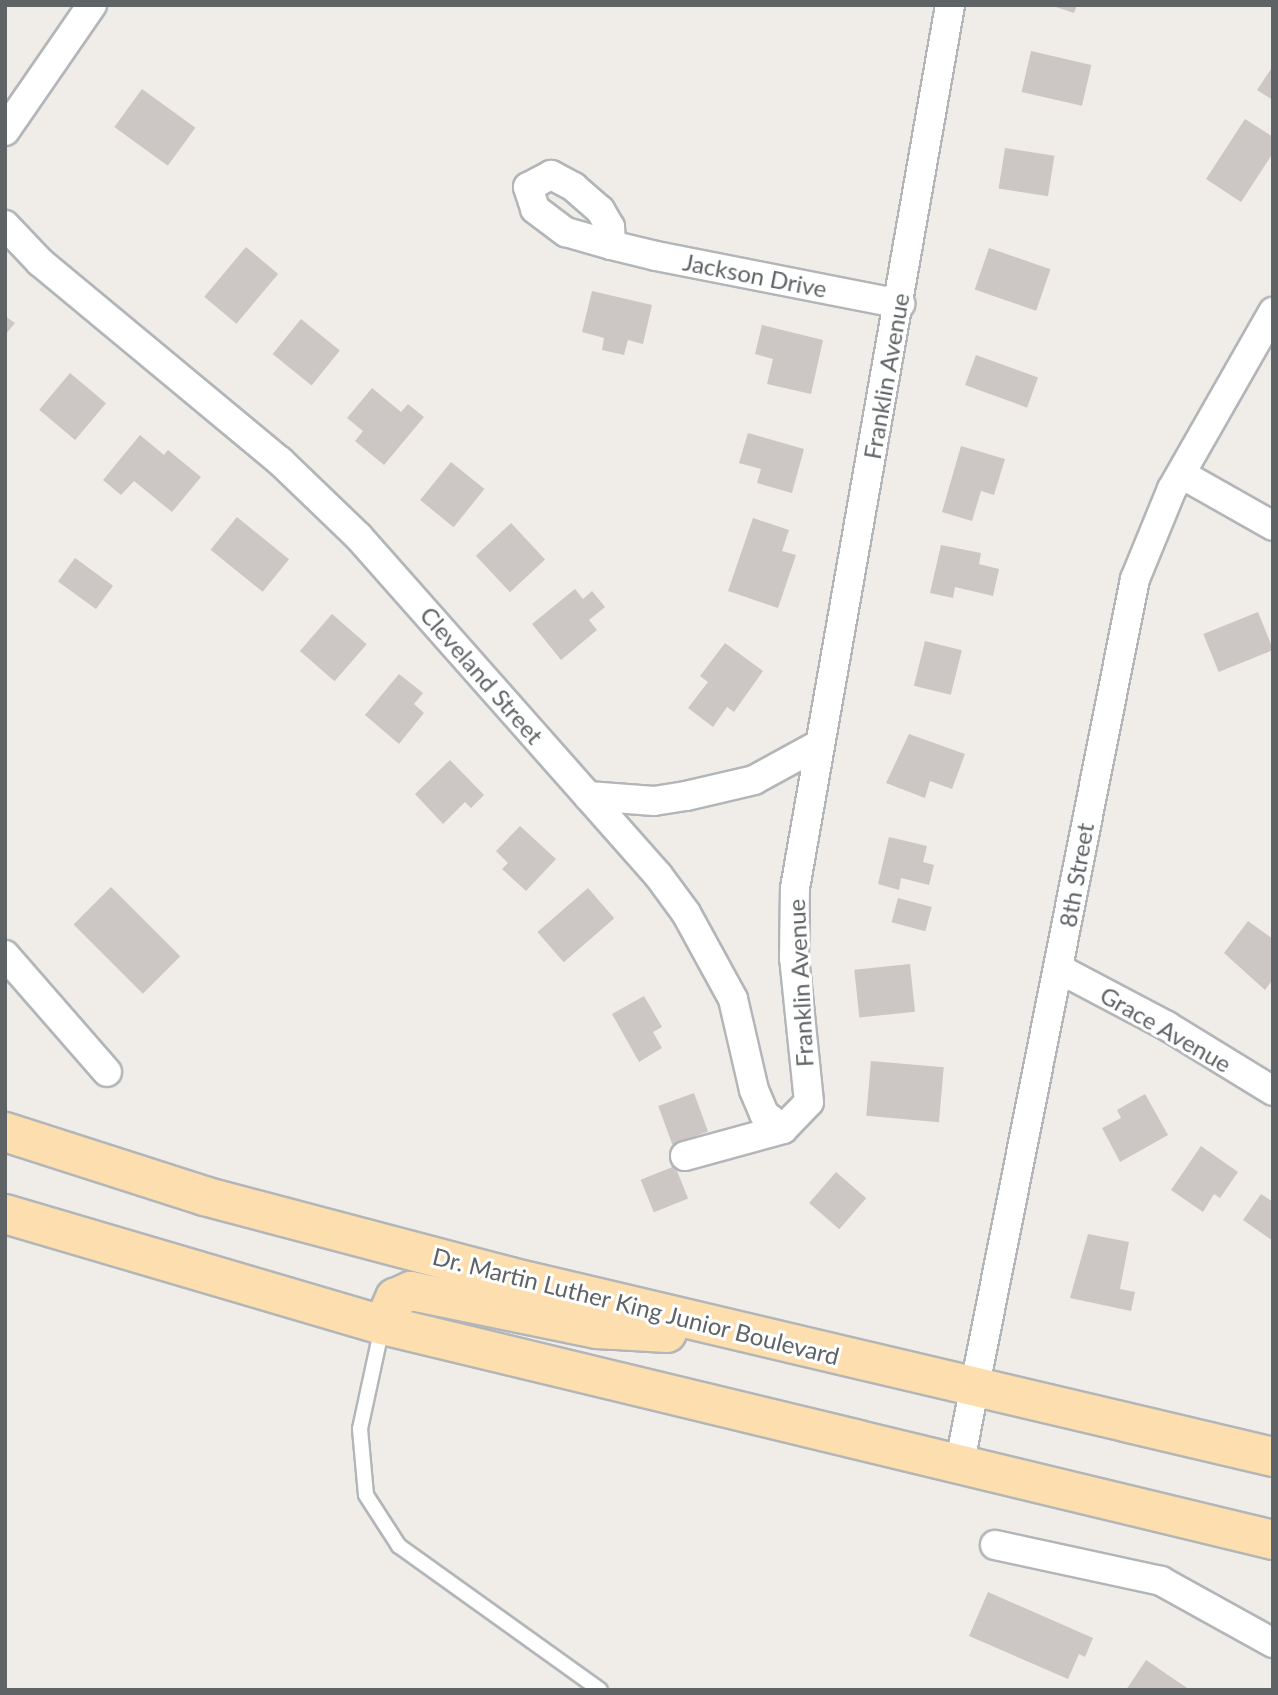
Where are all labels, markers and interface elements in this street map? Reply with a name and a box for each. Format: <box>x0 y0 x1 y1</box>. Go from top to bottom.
street label: Jackson Drive <box>681 247 829 303</box>
street label: Franklin Avenue <box>857 290 915 462</box>
street label: Cleveland Street <box>415 600 549 750</box>
street label: 8th Street <box>1053 821 1099 929</box>
street label: Franklin Avenue <box>781 898 819 1068</box>
street label: Grace Avenue <box>1095 980 1237 1078</box>
street label: Dr. Martin Luther King Junior Boulevard <box>429 1241 843 1371</box>

